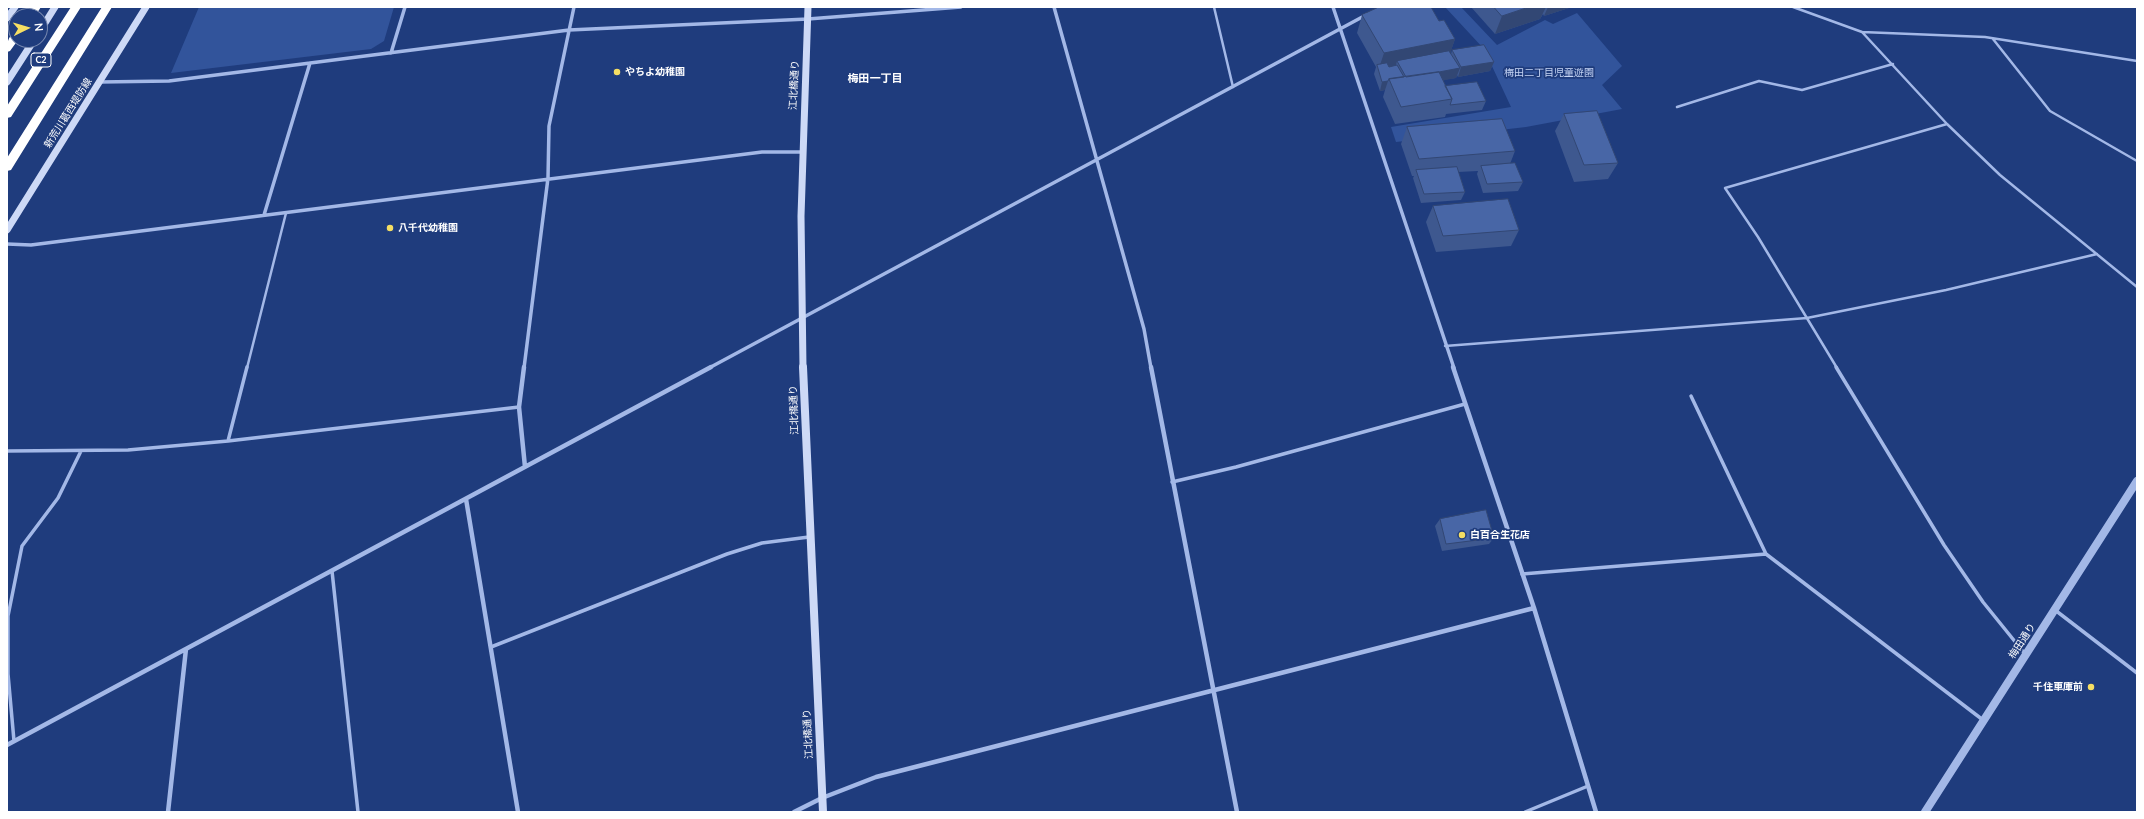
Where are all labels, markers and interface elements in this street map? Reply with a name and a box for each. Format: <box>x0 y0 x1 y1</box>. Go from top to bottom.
north arrow <box>8 8 48 48</box>
text: N <box>33 22 46 32</box>
road number: C2 <box>31 53 51 67</box>
street label: 江北橋通り <box>787 60 801 110</box>
place label: やちよ幼稚園 <box>625 66 685 78</box>
marker: やちよ幼稚園 <box>612 67 622 77</box>
park label: 梅田二丁目児童遊園 <box>1504 67 1594 79</box>
district label: 梅田一丁目 <box>848 71 902 85</box>
street label: 新荒川葛西堤防線 <box>42 76 94 150</box>
place label: 八千代幼稚園 <box>398 222 458 234</box>
marker: 八千代幼稚園 <box>385 223 395 233</box>
street label: 江北橋通り <box>787 385 801 435</box>
place label: 白百合生花店 <box>1470 529 1530 541</box>
marker: 白百合生花店 <box>1457 530 1467 540</box>
street label: 梅田通り <box>2006 621 2038 661</box>
place label: 千住車庫前 <box>2033 681 2083 693</box>
marker: 千住車庫前 <box>2086 682 2096 692</box>
street label: 江北橋通り <box>801 709 815 759</box>

